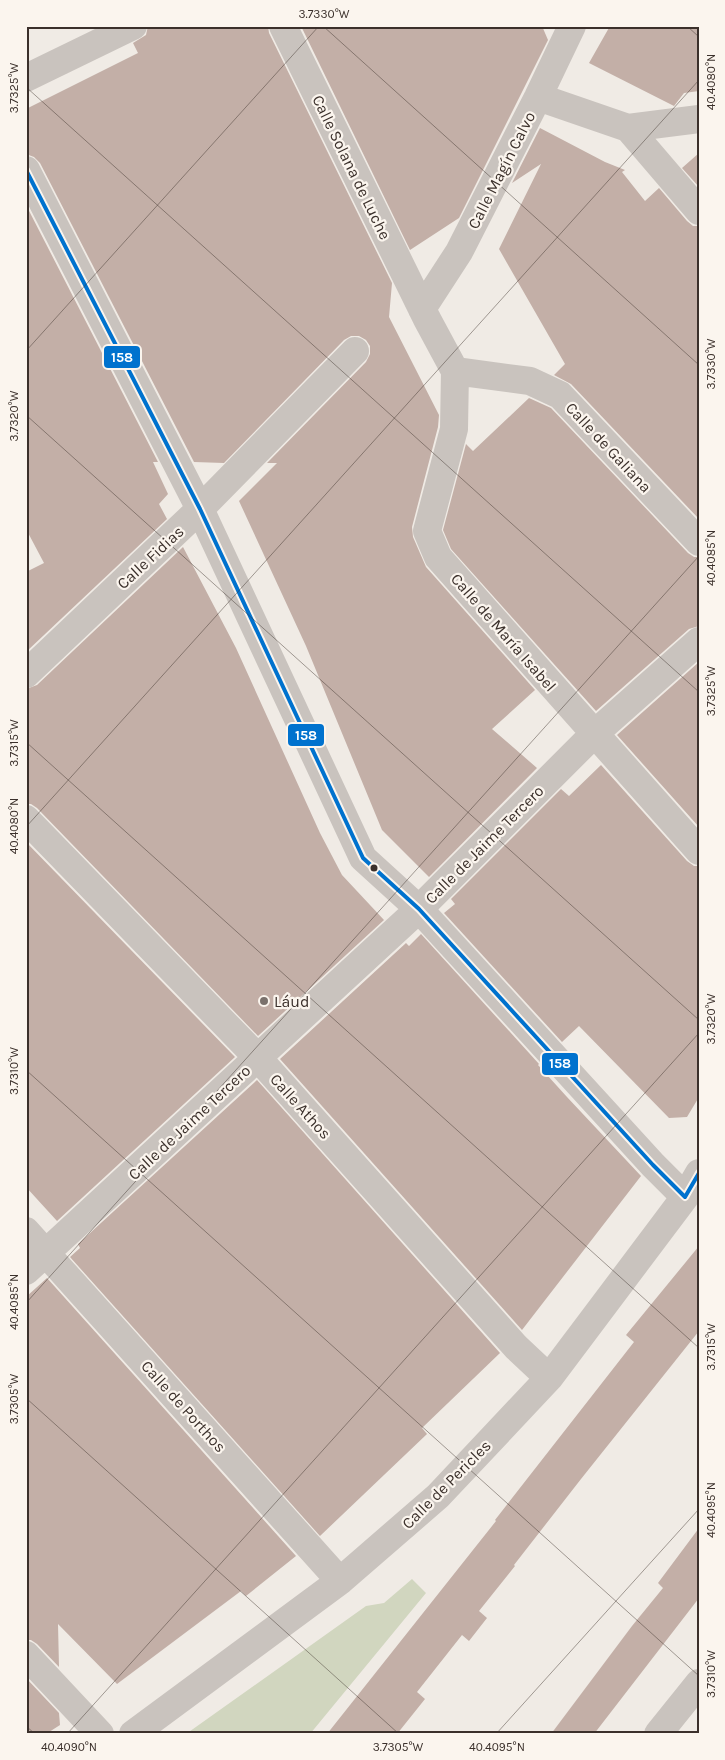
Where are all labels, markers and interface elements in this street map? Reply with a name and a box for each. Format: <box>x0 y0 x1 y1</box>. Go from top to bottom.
text: 3.7330°W <box>299 7 350 21</box>
text: 40.4080°N <box>704 54 718 110</box>
text: 3.7325°W <box>7 62 21 113</box>
street label: Calle Solana de Luche <box>308 92 395 243</box>
street label: Calle Magín Calvo <box>464 108 539 232</box>
text: 3.7330°W <box>704 338 718 389</box>
line badge: 158 <box>103 345 141 369</box>
text: 158 <box>111 349 133 366</box>
text: 3.7320°W <box>7 390 21 441</box>
street label: Calle de Galiana <box>562 398 655 497</box>
street label: Calle Fidias <box>113 522 188 593</box>
text: 40.4085°N <box>704 530 718 586</box>
street label: Calle de María Isabel <box>447 569 560 695</box>
text: 3.7325°W <box>704 665 718 716</box>
text: 3.7315°W <box>7 719 21 767</box>
line badge: 158 <box>287 723 325 747</box>
text: 158 <box>295 727 317 744</box>
street label: Calle de Jaime Tercero <box>421 781 548 908</box>
text: 40.4080°N <box>7 798 21 854</box>
unlabelled marker <box>369 863 379 873</box>
place label: Láud <box>274 992 309 1011</box>
text: 3.7320°W <box>704 993 718 1044</box>
marker: Láud <box>258 995 270 1007</box>
text: 3.7310°W <box>7 1047 21 1095</box>
line badge: 158 <box>541 1052 579 1076</box>
text: 158 <box>549 1055 571 1072</box>
street label: Calle de Jaime Tercero <box>124 1061 254 1184</box>
street label: Calle Athos <box>266 1070 335 1143</box>
text: 40.4085°N <box>7 1274 21 1330</box>
text: 3.7315°W <box>704 1323 718 1371</box>
street label: Calle de Porthos <box>137 1356 230 1456</box>
text: 3.7305°W <box>7 1373 21 1424</box>
street label: Calle de Pericles <box>398 1436 495 1533</box>
text: 40.4095°N <box>704 1482 718 1538</box>
text: 3.7310°W <box>704 1650 718 1698</box>
text: 40.4090°N <box>41 1740 97 1754</box>
text: 3.7305°W <box>373 1740 424 1754</box>
text: 40.4095°N <box>469 1740 525 1754</box>

